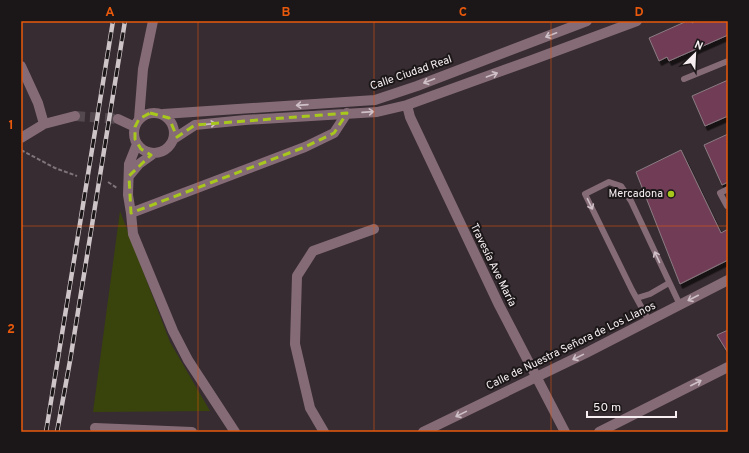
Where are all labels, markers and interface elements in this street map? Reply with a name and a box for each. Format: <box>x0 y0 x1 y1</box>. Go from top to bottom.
text: A <box>105 5 115 21</box>
text: B <box>282 5 291 21</box>
text: C <box>459 5 467 21</box>
text: D <box>634 5 644 21</box>
one-way arrow <box>545 31 557 39</box>
north arrow <box>675 34 715 74</box>
text: N <box>692 38 705 54</box>
street label: Calle Ciudad Real <box>368 52 454 94</box>
one-way arrow <box>485 70 497 78</box>
one-way arrow <box>424 78 436 86</box>
one-way arrow <box>296 102 309 109</box>
one-way arrow <box>361 109 374 116</box>
text: 1 <box>8 118 14 134</box>
one-way arrow <box>203 120 216 127</box>
place label: Mercadona <box>608 187 663 201</box>
marker: Mercadona <box>666 189 676 199</box>
one-way arrow <box>587 198 594 210</box>
street label: Travesía Ave María <box>467 221 519 309</box>
one-way arrow <box>653 251 660 263</box>
one-way arrow <box>688 295 700 302</box>
street label: Calle de Nuestra Señora de Los Llanos <box>484 299 658 393</box>
text: 2 <box>7 322 15 338</box>
one-way arrow <box>572 354 584 361</box>
one-way arrow <box>690 379 702 386</box>
scale bar <box>587 393 676 419</box>
text: 50 m <box>593 400 621 416</box>
one-way arrow <box>455 411 467 418</box>

